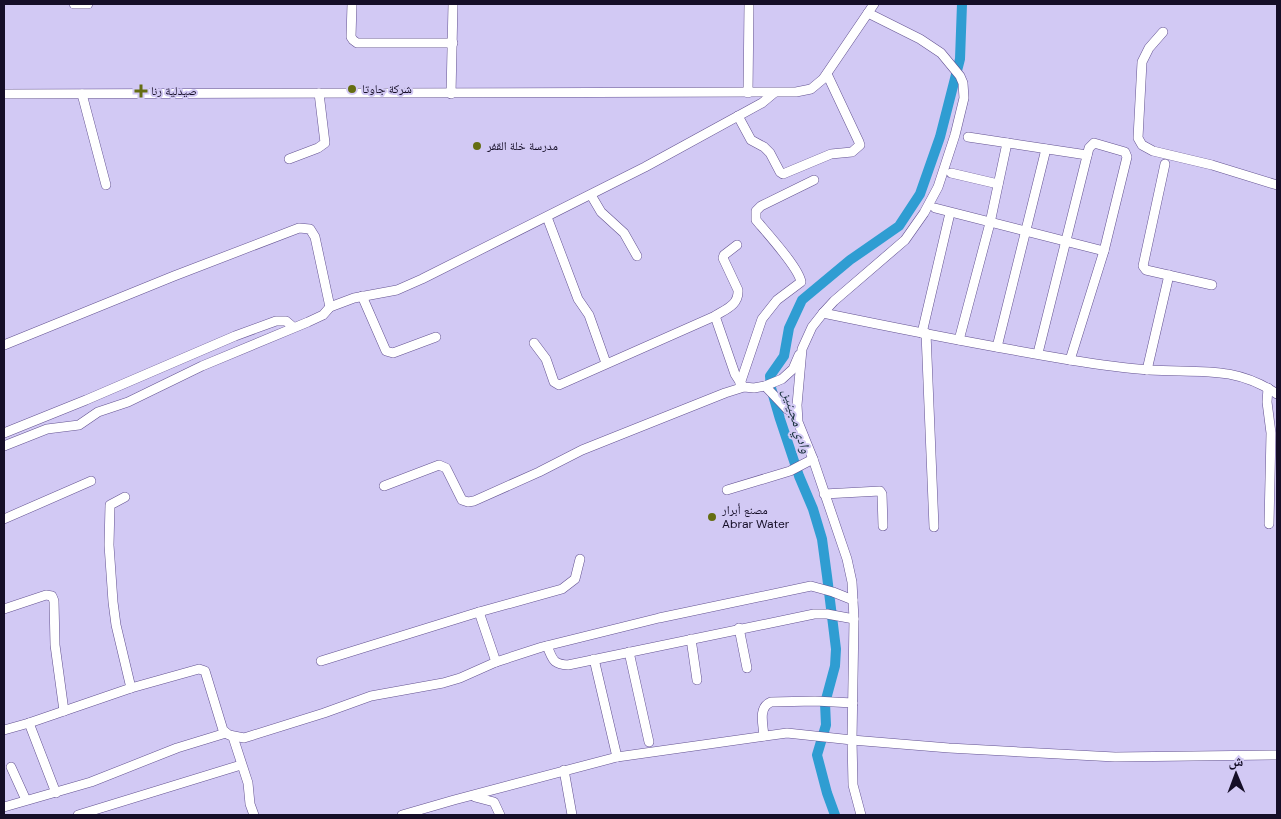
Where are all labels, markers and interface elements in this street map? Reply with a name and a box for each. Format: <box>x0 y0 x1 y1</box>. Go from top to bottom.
place label: شركة جاوتا <box>362 81 412 97</box>
place label: صيدلية رنا <box>151 83 197 99</box>
marker: شركة جاوتا <box>346 83 358 95</box>
marker: صيدلية رنا <box>135 85 147 97</box>
place label: مدرسة خلة القفر <box>486 138 558 154</box>
marker: مدرسة خلة القفر <box>471 140 483 152</box>
water label: وادي مجينين <box>776 387 815 457</box>
place label: مصنع أبرار Abrar Water <box>721 502 790 532</box>
marker: مصنع أبرار Abrar Water <box>706 511 718 523</box>
north arrow <box>1211 749 1261 799</box>
text: ش <box>1228 752 1243 770</box>

